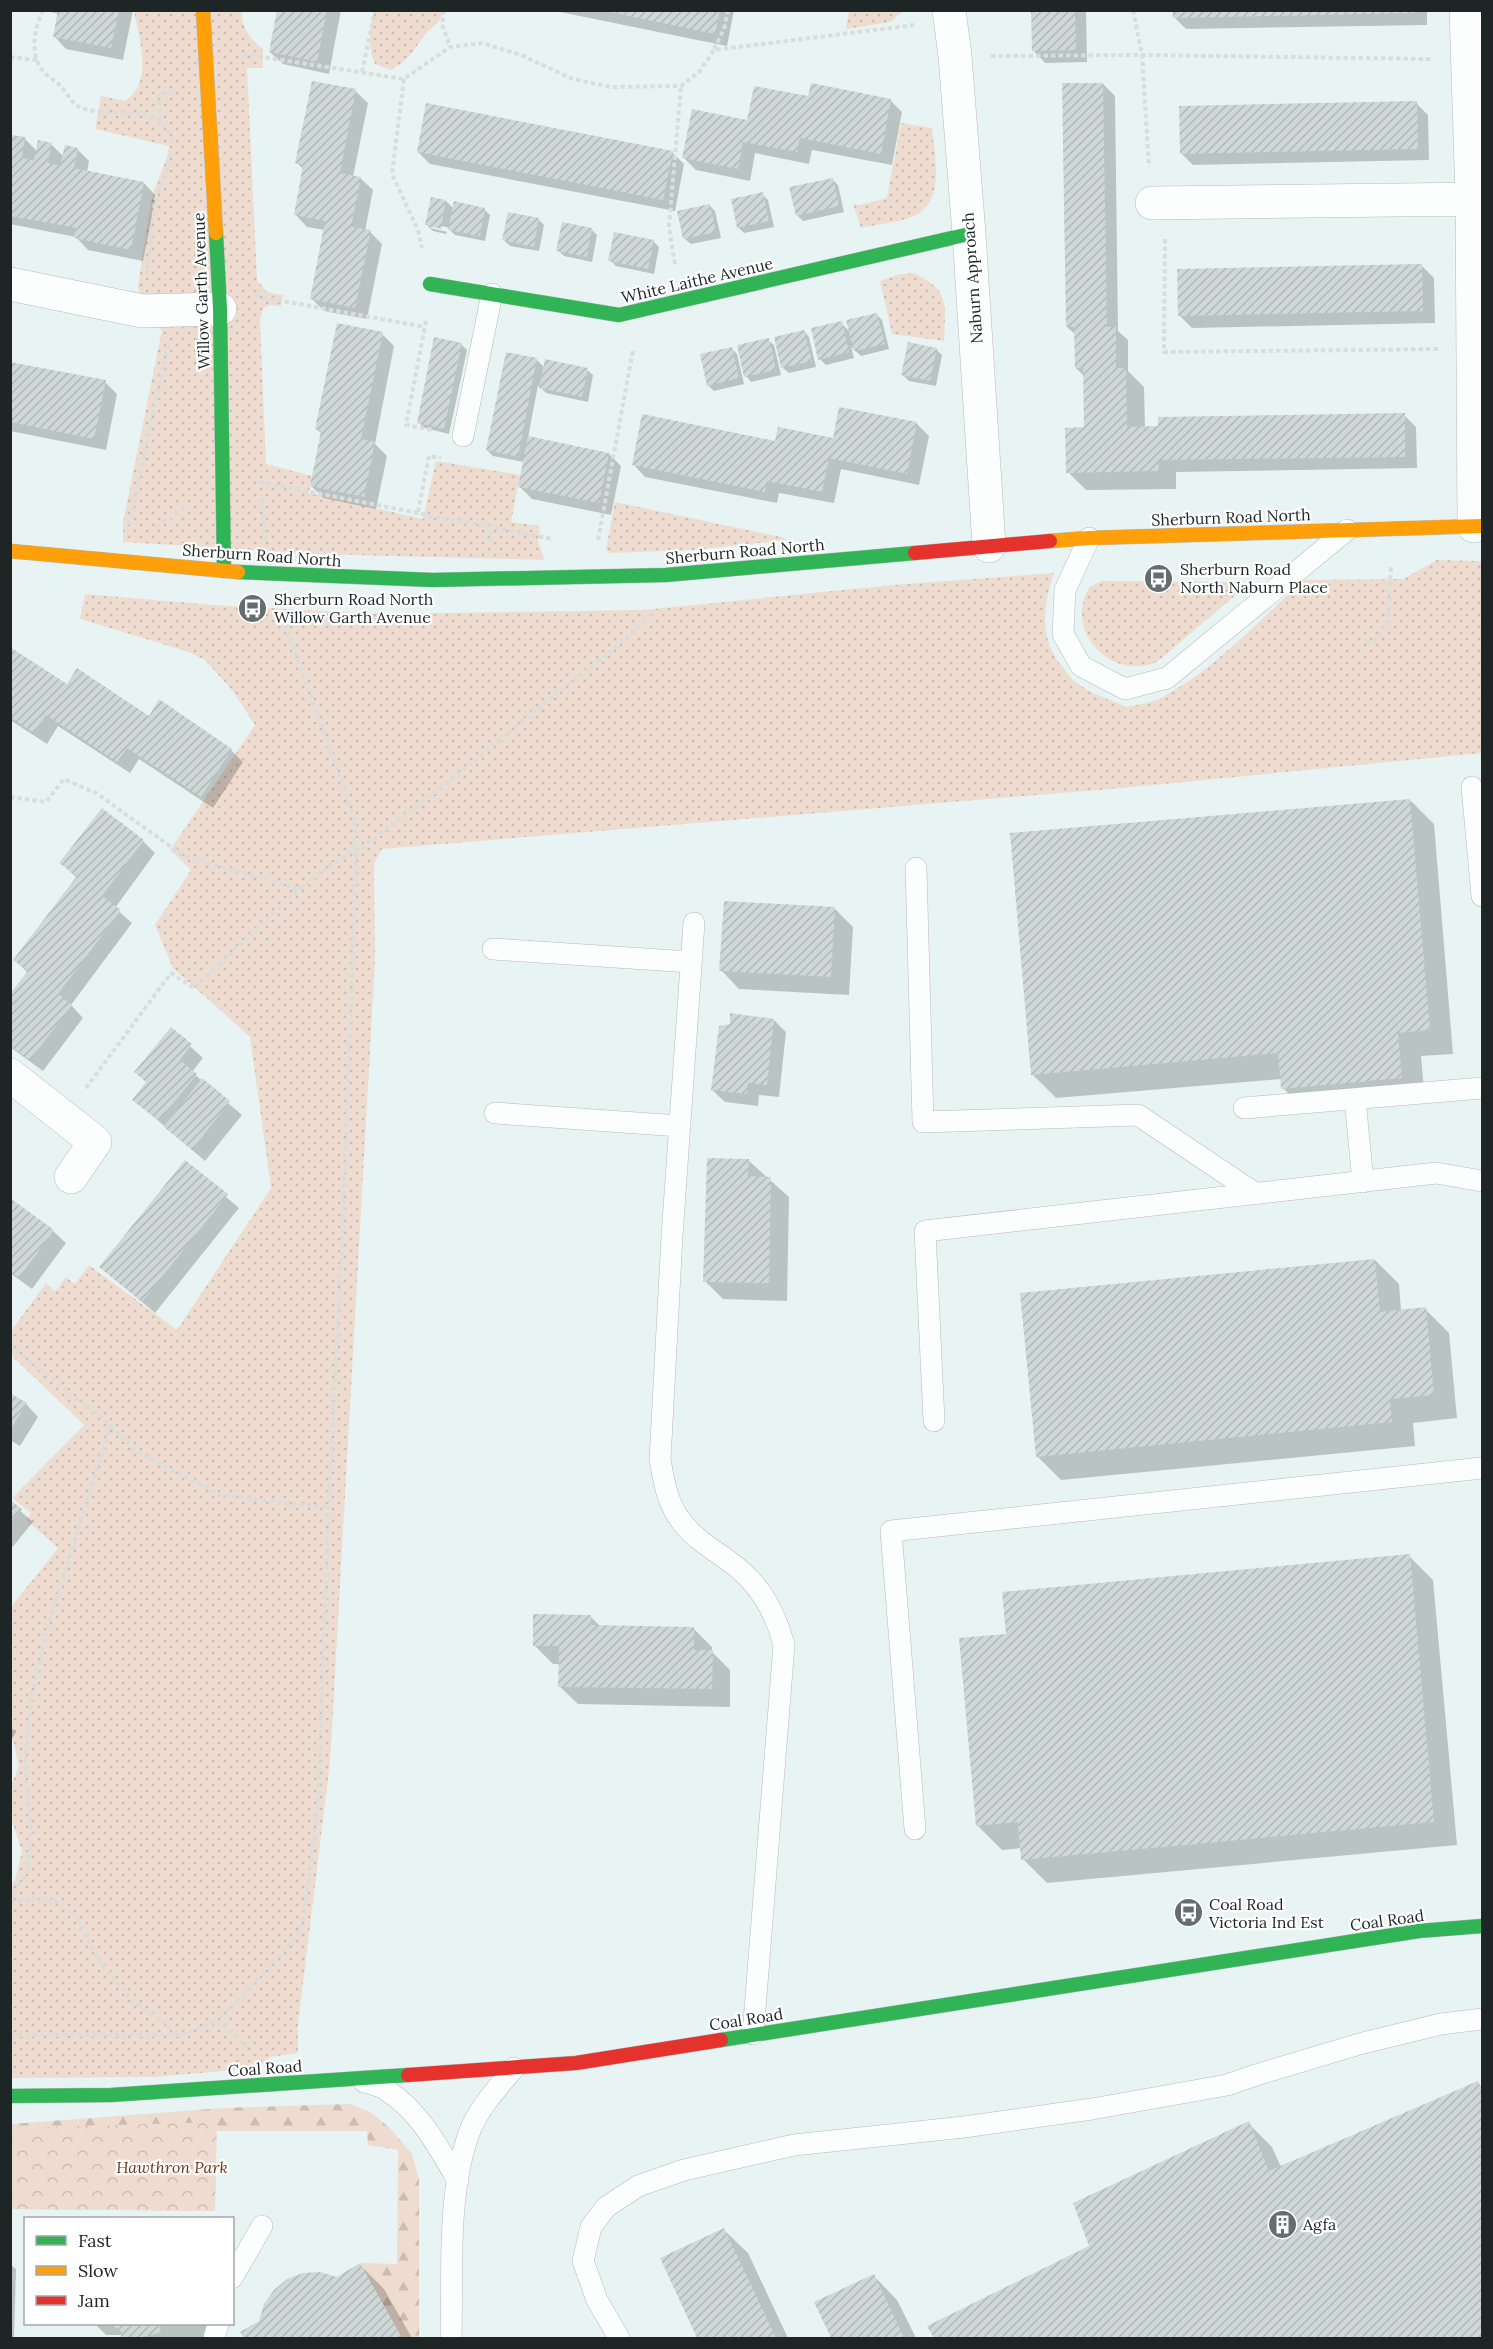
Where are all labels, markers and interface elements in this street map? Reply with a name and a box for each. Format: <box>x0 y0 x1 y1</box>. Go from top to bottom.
street label: Naburn Approach <box>957 211 987 344</box>
street label: Willow Garth Avenue <box>188 212 214 370</box>
street label: White Laithe Avenue <box>619 253 775 307</box>
street label: Sherburn Road North <box>1151 504 1311 530</box>
street label: Sherburn Road North <box>665 534 826 568</box>
street label: Sherburn Road North <box>182 539 343 571</box>
place label: Sherburn Road North Naburn Place <box>1180 559 1328 597</box>
bus stop icon: Sherburn Road North Naburn Place <box>1143 562 1175 594</box>
place label: Sherburn Road North Willow Garth Avenue <box>274 589 434 627</box>
bus stop icon: Sherburn Road North Willow Garth Avenue <box>237 592 269 624</box>
place label: Coal Road Victoria Ind Est <box>1208 1894 1325 1932</box>
bus stop icon: Coal Road Victoria Ind Est <box>1172 1897 1204 1929</box>
street label: Coal Road <box>1349 1905 1426 1935</box>
street label: Coal Road <box>708 2003 785 2035</box>
street label: Coal Road <box>227 2055 303 2081</box>
park label: Hawthron Park <box>116 2157 228 2177</box>
building icon: Agfa <box>1266 2208 1298 2240</box>
place label: Agfa <box>1302 2214 1336 2234</box>
legend <box>24 2217 234 2325</box>
text: Fast <box>78 2229 112 2252</box>
text: Slow <box>78 2259 118 2282</box>
text: Jam <box>77 2289 110 2312</box>

